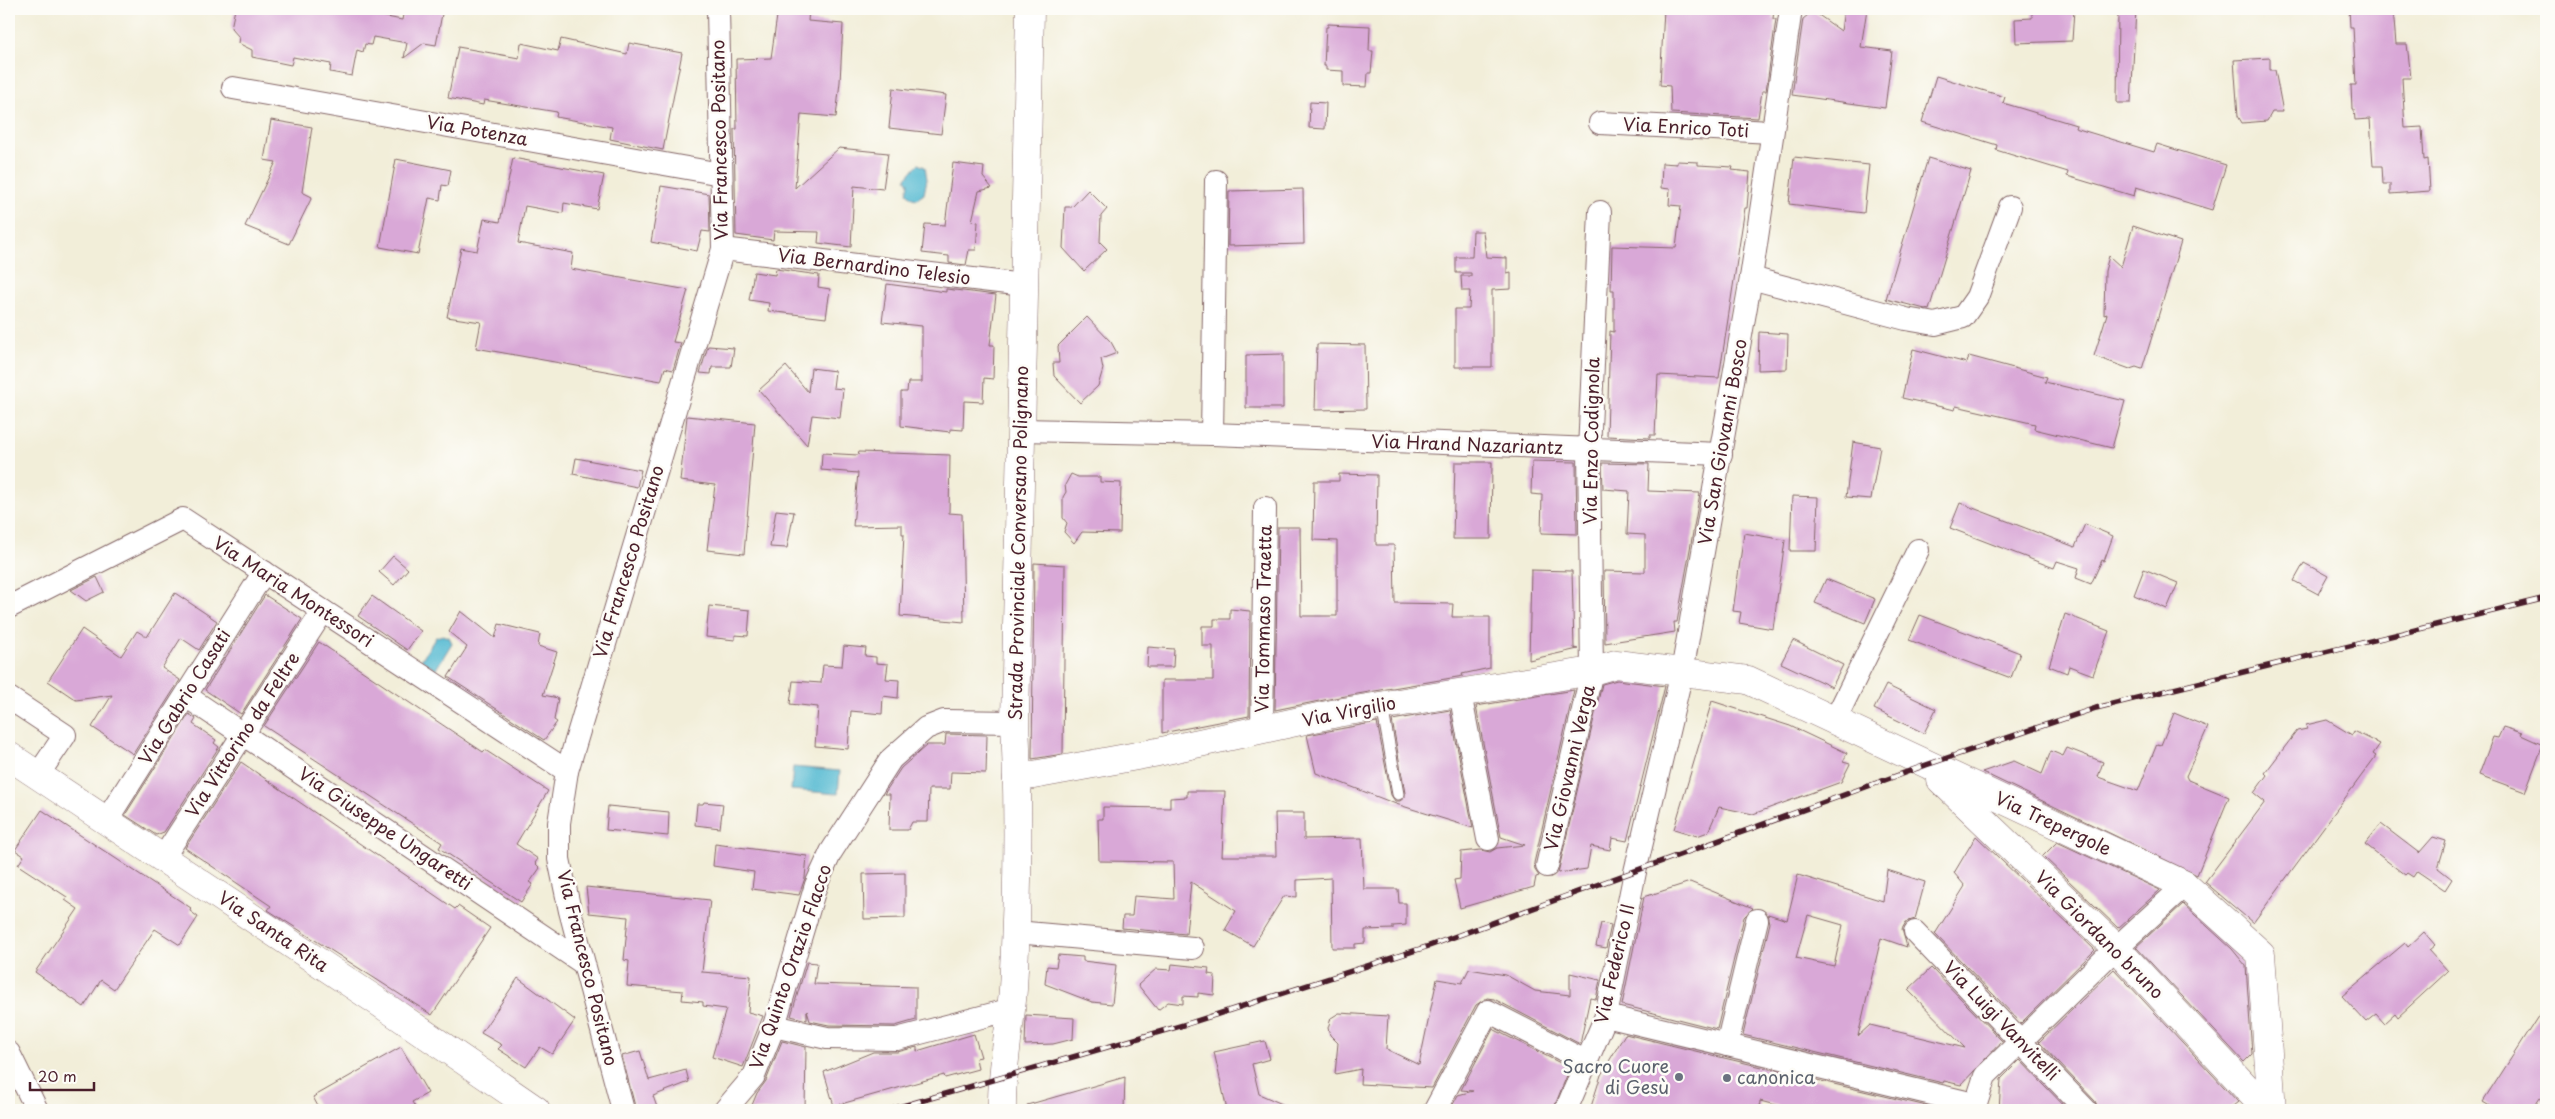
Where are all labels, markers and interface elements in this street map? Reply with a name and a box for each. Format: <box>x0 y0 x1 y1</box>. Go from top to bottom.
street label: Via Francesco Positano <box>703 39 734 241</box>
street label: Via Potenza <box>424 107 531 152</box>
street label: Via Enrico Toti <box>1622 110 1750 143</box>
street label: Via Bernardino Telesio <box>776 240 972 291</box>
street label: Via San Giovanni Bosco <box>1690 337 1753 547</box>
street label: Via Enzo Codignola <box>1576 356 1605 525</box>
street label: Strada Provinciale Conversano Polignano <box>1001 365 1034 720</box>
street label: Via Hrand Nazariantz <box>1371 427 1564 460</box>
street label: Via Francesco Positano <box>585 462 670 662</box>
street label: Via Tommaso Traetta <box>1247 524 1278 713</box>
street label: Via Maria Montessori <box>208 529 380 653</box>
street label: Via Gabrio Casati <box>131 623 236 769</box>
street label: Via Vittorino da Feltre <box>178 646 306 822</box>
street label: Via Giovanni Verga <box>1536 681 1601 853</box>
street label: Via Virgilio <box>1299 688 1398 733</box>
street label: Via Giuseppe Ungaretti <box>293 759 478 896</box>
street label: Via Trepergole <box>1991 784 2116 861</box>
street label: Via Quinto Orazio Flacco <box>742 860 837 1073</box>
street label: Via Giordano bruno <box>2029 863 2171 1005</box>
street label: Via Francesco Positano <box>551 867 626 1068</box>
street label: Via Santa Rita <box>213 884 335 978</box>
street label: Via Federico II <box>1587 901 1640 1026</box>
street label: Via Luigi Vanvitelli <box>1938 954 2066 1086</box>
place label: Sacro Cuore di Gesù <box>1563 1052 1669 1100</box>
scale bar <box>30 1059 94 1091</box>
place label: canonica <box>1737 1063 1816 1090</box>
text: 20 m <box>38 1064 77 1087</box>
marker: Sacro Cuore di Gesù <box>1673 1071 1685 1083</box>
marker: canonica <box>1721 1072 1733 1084</box>

